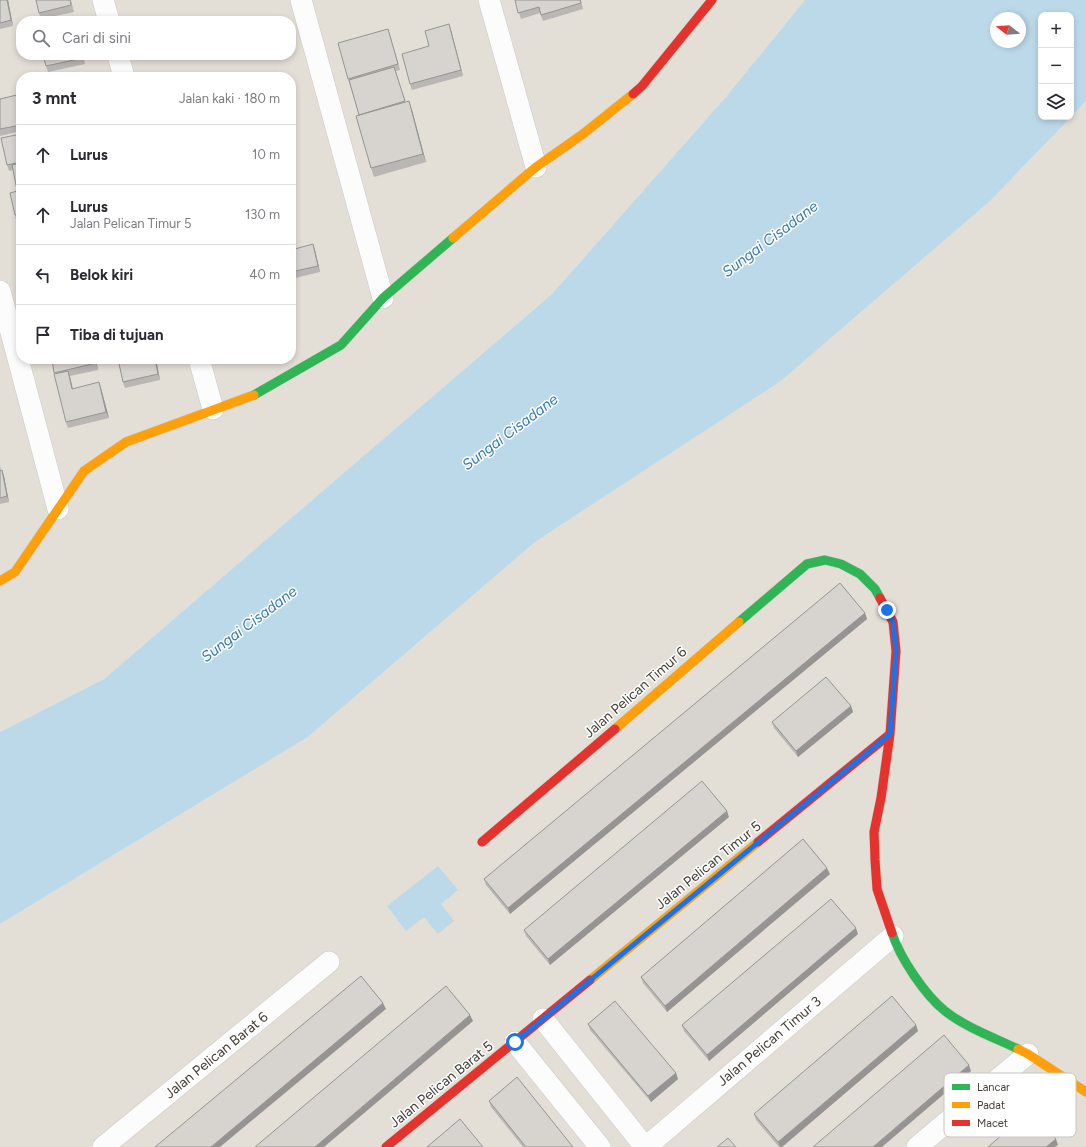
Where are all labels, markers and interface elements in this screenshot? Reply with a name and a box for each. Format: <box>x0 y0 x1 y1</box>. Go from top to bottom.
north arrow <box>990 12 1026 48</box>
map controls <box>1038 12 1074 120</box>
button: + <box>1038 12 1074 48</box>
search box <box>16 16 296 60</box>
icon: search <box>30 27 52 49</box>
text: Cari di sini <box>62 29 131 47</box>
button: − <box>1038 48 1074 84</box>
button: layers <box>1038 84 1074 120</box>
text: 3 mnt <box>32 88 77 108</box>
text: Jalan kaki · 180 m <box>179 91 280 106</box>
icon: ahead <box>32 144 54 166</box>
text: Lurus <box>70 146 108 164</box>
text: 10 m <box>252 147 280 162</box>
water label: Sungai Cisadane <box>719 197 821 281</box>
text: Lurus <box>70 198 108 216</box>
icon: ahead <box>32 204 54 226</box>
text: 130 m <box>245 207 280 222</box>
text: Jalan Pelican Timur 5 <box>70 216 191 231</box>
icon: left <box>32 264 54 286</box>
text: Belok kiri <box>70 266 133 284</box>
text: 40 m <box>249 267 280 282</box>
icon: arrive <box>32 324 54 346</box>
text: Tiba di tujuan <box>70 326 164 344</box>
water label: Sungai Cisadane <box>459 390 561 474</box>
water label: Sungai Cisadane <box>198 582 300 666</box>
route end <box>878 601 896 619</box>
street label: Jalan Pelican Timur 6 <box>580 643 690 742</box>
street label: Jalan Pelican Timur 5 <box>652 818 764 913</box>
street label: Jalan Pelican Timur 3 <box>714 993 825 1090</box>
street label: Jalan Pelican Barat 6 <box>161 1008 271 1102</box>
route start <box>506 1033 524 1051</box>
street label: Jalan Pelican Barat 5 <box>386 1037 496 1131</box>
legend <box>944 1073 1076 1137</box>
text: Lancar <box>977 1081 1010 1094</box>
text: Padat <box>977 1099 1005 1112</box>
text: Macet <box>977 1117 1008 1130</box>

